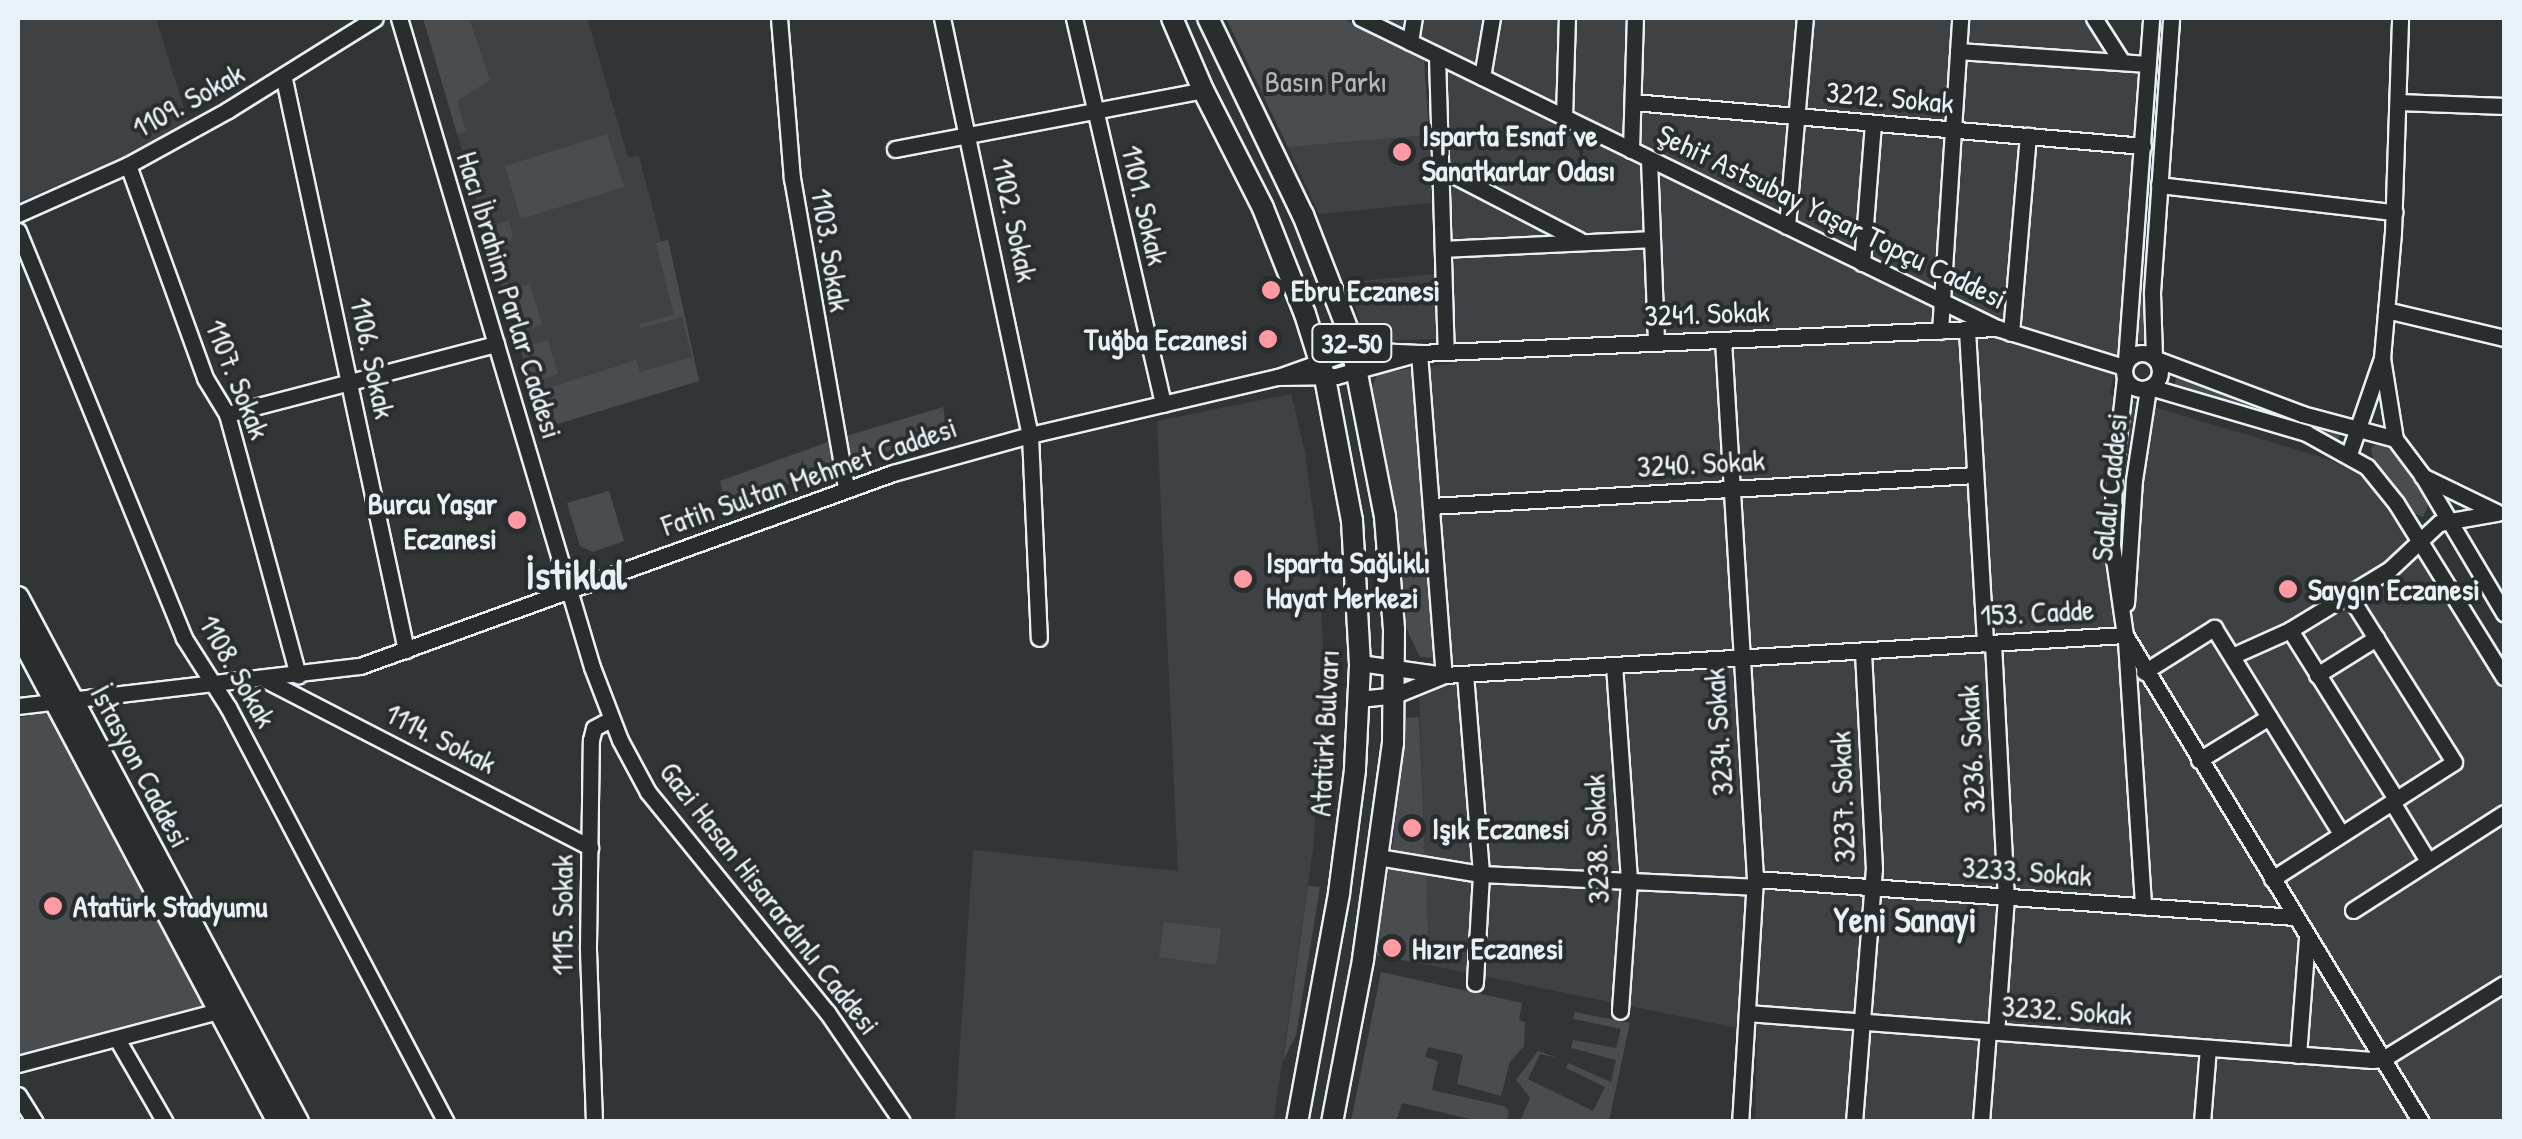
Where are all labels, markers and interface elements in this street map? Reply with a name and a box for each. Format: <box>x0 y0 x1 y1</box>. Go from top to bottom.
street label: 1109. Sokak <box>126 55 250 145</box>
park label: Basın Parkı <box>1265 63 1387 99</box>
street label: 3212. Sokak <box>1825 73 1955 121</box>
street label: Şehit Astsubay Yaşar Topçu Caddesi <box>1651 116 2013 316</box>
place label: Isparta Esnaf ve Sanatkarlar Odası <box>1422 117 1616 188</box>
marker: Isparta Esnaf ve Sanatkarlar Odası <box>1391 141 1413 163</box>
street label: 1101. Sokak <box>1114 142 1176 268</box>
street label: Hacı İbrahim Parlar Caddesi <box>449 147 571 443</box>
street label: 1102. Sokak <box>984 155 1046 285</box>
street label: 1103. Sokak <box>803 186 859 314</box>
place label: Ebru Eczanesi <box>1291 272 1440 308</box>
marker: Ebru Eczanesi <box>1260 279 1282 301</box>
street label: 3241. Sokak <box>1644 293 1770 333</box>
street label: 1106. Sokak <box>343 294 403 422</box>
street label: 1107. Sokak <box>198 314 278 444</box>
road number: 32-50 <box>1310 320 1394 366</box>
place label: Tuğba Eczanesi <box>1084 321 1248 357</box>
marker: Tuğba Eczanesi <box>1257 328 1279 350</box>
street label: Fatih Sultan Mehmet Caddesi <box>657 409 961 543</box>
street label: Salalı Caddesi <box>2083 411 2135 563</box>
street label: 3240. Sokak <box>1636 442 1766 484</box>
place label: Burcu Yaşar Eczanesi <box>368 485 497 556</box>
marker: Burcu Yaşar Eczanesi <box>506 509 528 531</box>
place label: Isparta Sağlıklı Hayat Merkezi <box>1266 544 1430 614</box>
district label: İstiklal <box>525 550 627 598</box>
marker: Isparta Sağlıklı Hayat Merkezi <box>1230 566 1256 592</box>
place label: Saygın Eczanesi <box>2308 571 2480 607</box>
marker: Saygın Eczanesi <box>2277 578 2299 600</box>
street label: 153. Cadde <box>1979 591 2095 633</box>
street label: 1108. Sokak <box>191 608 285 734</box>
street label: Atatürk Bulvarı <box>1302 649 1346 817</box>
street label: 3234. Sokak <box>1696 667 1740 797</box>
street label: İstasyon Caddesi <box>83 678 199 854</box>
street label: 3236. Sokak <box>1950 684 1992 814</box>
street label: 1114. Sokak <box>379 695 503 781</box>
street label: 3237. Sokak <box>1822 731 1862 863</box>
street label: Gazi Hasan Hisarardınlı Caddesi <box>652 754 888 1042</box>
street label: 3238. Sokak <box>1576 774 1616 904</box>
place label: Işık Eczanesi <box>1432 810 1570 846</box>
marker: Işık Eczanesi <box>1401 817 1423 839</box>
street label: 3233. Sokak <box>1961 849 2093 893</box>
street label: 1115. Sokak <box>544 854 580 976</box>
place label: Atatürk Stadyumu <box>73 888 268 924</box>
marker: Atatürk Stadyumu <box>42 895 64 917</box>
district label: Yeni Sanayi <box>1833 899 1977 941</box>
place label: Hızır Eczanesi <box>1412 930 1564 966</box>
marker: Hızır Eczanesi <box>1381 937 1403 959</box>
street label: 3232. Sokak <box>2001 987 2133 1033</box>

